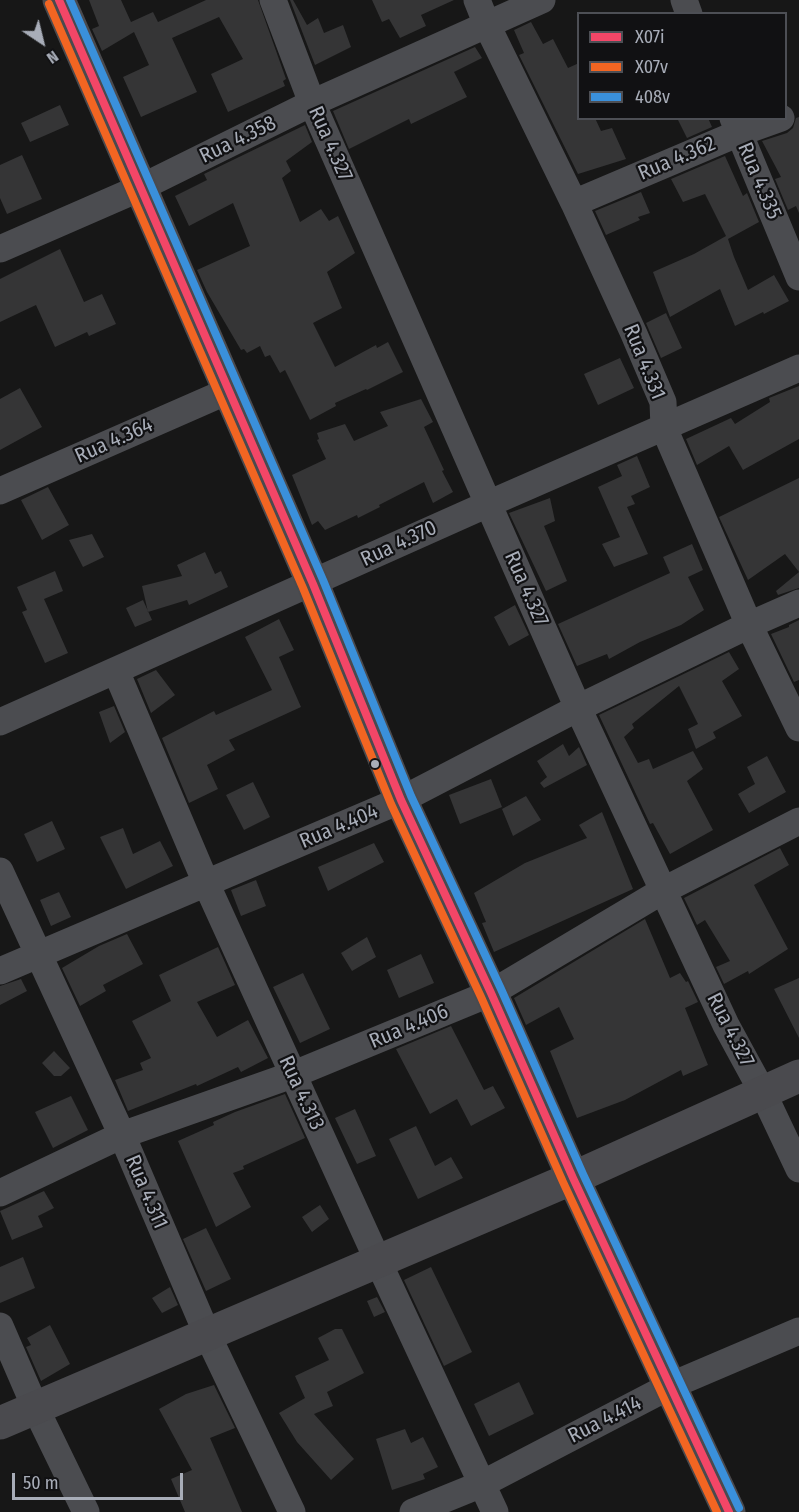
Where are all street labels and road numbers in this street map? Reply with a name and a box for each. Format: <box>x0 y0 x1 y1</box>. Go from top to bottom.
street label: Rua 4.327 <box>302 103 358 185</box>
street label: Rua 4.358 <box>196 111 280 169</box>
street label: Rua 4.362 <box>635 131 719 187</box>
street label: Rua 4.335 <box>732 139 786 223</box>
street label: Rua 4.331 <box>618 321 670 403</box>
street label: Rua 4.364 <box>71 413 157 469</box>
street label: Rua 4.370 <box>357 515 441 573</box>
street label: Rua 4.327 <box>498 548 554 630</box>
street label: Rua 4.404 <box>296 799 382 855</box>
street label: Rua 4.327 <box>701 989 759 1071</box>
street label: Rua 4.406 <box>366 999 452 1055</box>
street label: Rua 4.313 <box>273 1052 329 1134</box>
street label: Rua 4.311 <box>119 1151 173 1233</box>
street label: Rua 4.414 <box>564 1391 646 1449</box>

